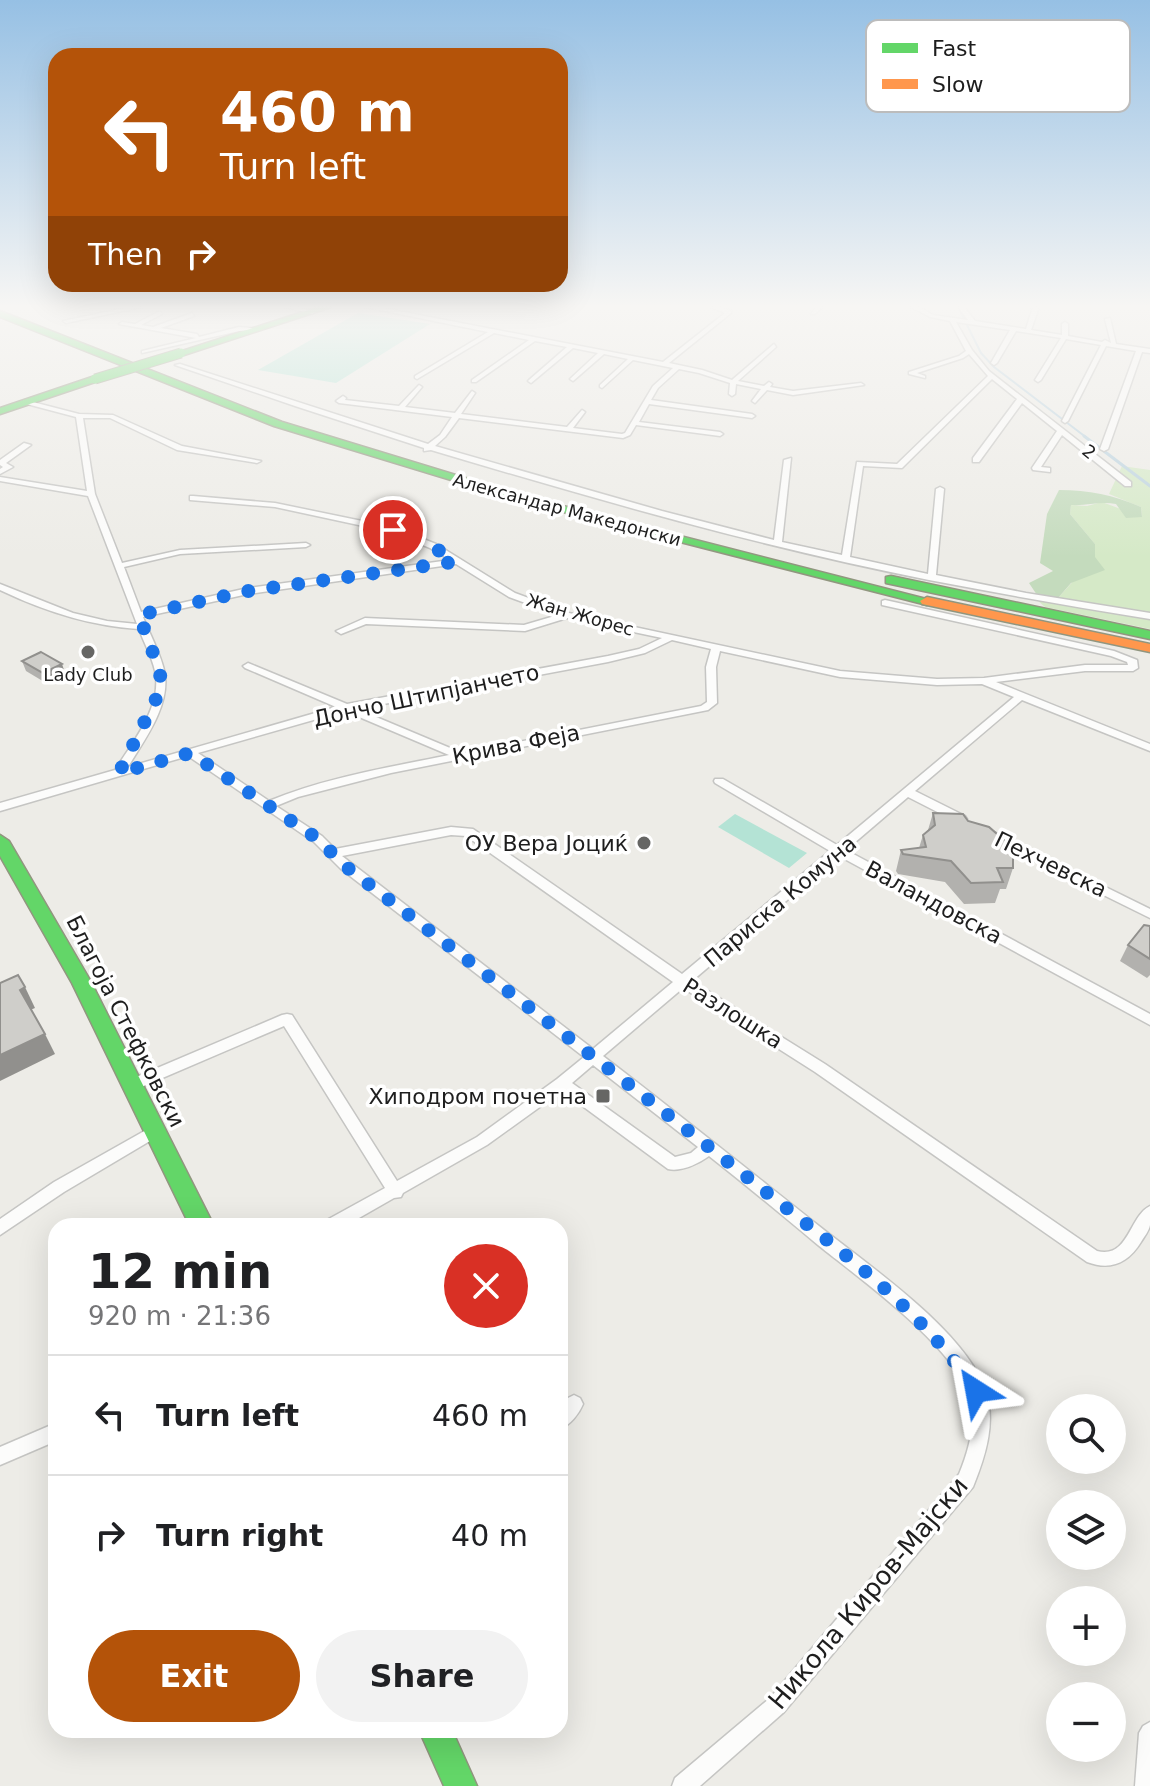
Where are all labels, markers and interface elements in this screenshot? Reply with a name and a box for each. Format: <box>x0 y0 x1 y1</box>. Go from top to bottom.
legend <box>866 20 1130 112</box>
text: Fast <box>932 36 977 61</box>
text: Slow <box>932 72 984 97</box>
text: 460 m <box>220 79 415 144</box>
icon: left <box>88 80 192 184</box>
text: Turn left <box>220 146 366 187</box>
icon: right <box>179 232 223 276</box>
text: Then <box>88 237 163 272</box>
street label: 2 <box>1078 440 1100 463</box>
street label: Александар Македонски <box>451 469 683 550</box>
pin <box>359 496 427 564</box>
icon: arrive <box>371 508 415 552</box>
street label: Жан Жорес <box>524 589 636 640</box>
marker: Lady Club <box>79 643 97 661</box>
street label: Дончо Штипјанчето <box>311 659 541 732</box>
place label: Lady Club <box>43 664 133 685</box>
street label: Крива Феја <box>450 720 582 769</box>
street label: Пехчевска <box>991 827 1111 902</box>
place label: ОУ Вера Јоциќ <box>465 831 628 856</box>
street label: Париска Комуна <box>699 831 861 972</box>
marker: ОУ Вера Јоциќ <box>635 834 653 852</box>
street label: Валандовска <box>861 856 1006 949</box>
street label: Благоја Стефковски <box>61 911 190 1131</box>
street label: Разлошка <box>678 973 787 1054</box>
place label: Хиподром почетна <box>369 1084 587 1109</box>
marker: Хиподром почетна <box>594 1087 612 1105</box>
text: 12 min <box>88 1243 272 1299</box>
button: close <box>444 1244 528 1328</box>
text: 920 m · 21:36 <box>88 1301 271 1331</box>
position arrow <box>934 1349 1018 1433</box>
icon: left <box>88 1393 132 1437</box>
map controls <box>1046 1394 1126 1762</box>
button: search <box>1046 1394 1126 1474</box>
text: Turn left <box>156 1398 299 1433</box>
text: 460 m <box>432 1398 528 1433</box>
street label: Никола Киров-Мајски <box>762 1471 974 1715</box>
button: layers <box>1046 1490 1126 1570</box>
icon: right <box>88 1513 132 1557</box>
text: Turn right <box>156 1518 323 1553</box>
text: 40 m <box>451 1518 528 1553</box>
button: + <box>1046 1586 1126 1666</box>
button: Exit <box>88 1630 300 1722</box>
button: Share <box>316 1630 528 1722</box>
button: − <box>1046 1682 1126 1762</box>

